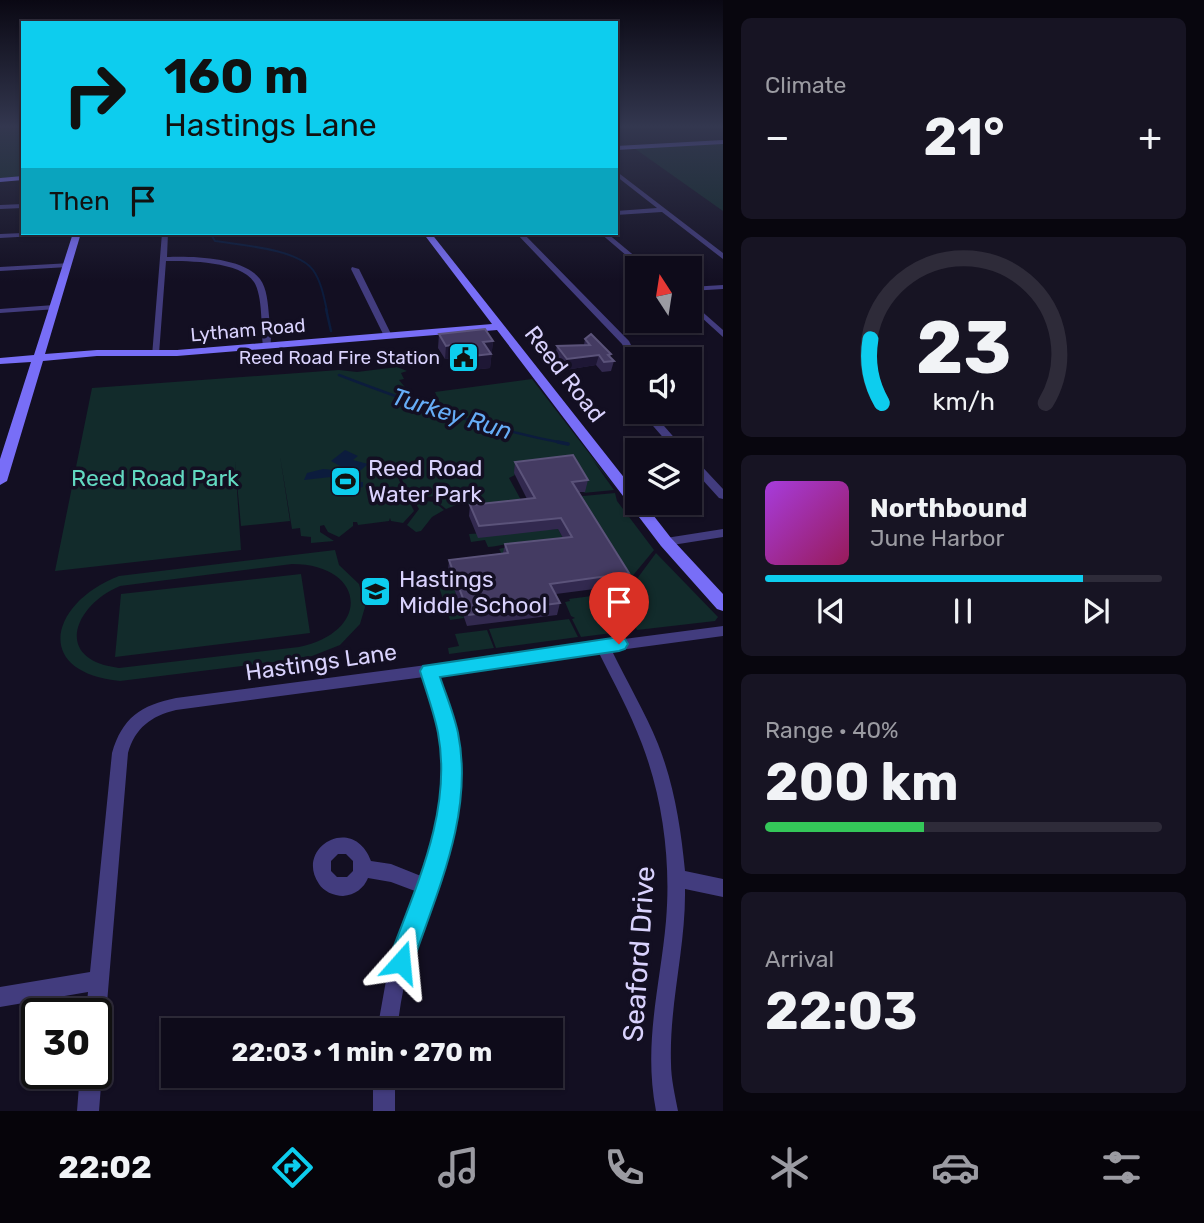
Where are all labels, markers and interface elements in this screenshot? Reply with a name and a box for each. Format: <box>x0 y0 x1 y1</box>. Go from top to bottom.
text: 160 m <box>164 47 309 105</box>
icon: right <box>49 49 140 140</box>
text: Climate <box>765 71 846 99</box>
text: Hastings Lane <box>164 106 377 144</box>
text: 21° <box>924 106 1005 168</box>
text: − <box>765 114 790 160</box>
text: + <box>1138 114 1162 160</box>
icon: arrive <box>124 182 162 220</box>
text: Then <box>49 186 110 217</box>
north arrow <box>625 256 702 332</box>
map controls <box>625 256 702 515</box>
text: 23 <box>916 305 1011 391</box>
street label: Lytham Road <box>190 314 306 346</box>
street label: Reed Road <box>519 320 611 428</box>
public building icon: Reed Road Fire Station <box>446 340 480 374</box>
place label: Reed Road Fire Station <box>239 346 440 369</box>
button: sound <box>625 347 702 424</box>
water label: Turkey Run <box>389 382 515 446</box>
text: km/h <box>932 387 995 416</box>
button: layers <box>625 438 702 515</box>
place label: Reed Road Water Park <box>368 454 483 508</box>
park label: Reed Road Park <box>71 464 239 492</box>
sports icon: Reed Road Water Park <box>328 464 362 498</box>
text: Northbound <box>870 493 1028 524</box>
text: June Harbor <box>870 524 1004 552</box>
place label: Hastings Middle School <box>399 565 547 619</box>
pin <box>589 572 649 644</box>
school or university icon: Hastings Middle School <box>359 575 393 609</box>
icon: arrive <box>600 583 638 621</box>
icon: previous <box>812 592 850 630</box>
icon: pause <box>944 592 982 630</box>
icon: next <box>1077 592 1115 630</box>
street label: Hastings Lane <box>243 637 399 687</box>
text: Range · 40% <box>765 716 899 744</box>
text: 200 km <box>765 751 959 813</box>
street label: Seaford Drive <box>616 865 662 1043</box>
position arrow <box>364 925 438 999</box>
text: Arrival <box>765 945 834 973</box>
text: 22:03 <box>765 980 917 1042</box>
speed limit sign: 30 <box>21 998 112 1089</box>
text: 22:03 · 1 min · 270 m <box>232 1037 492 1068</box>
icon: directions <box>268 1143 317 1192</box>
icon: music <box>434 1143 483 1192</box>
icon: phone <box>600 1143 649 1192</box>
icon: climate <box>765 1143 814 1192</box>
icon: car <box>931 1143 980 1192</box>
icon: filters <box>1097 1143 1146 1192</box>
text: 22:02 <box>58 1148 152 1186</box>

